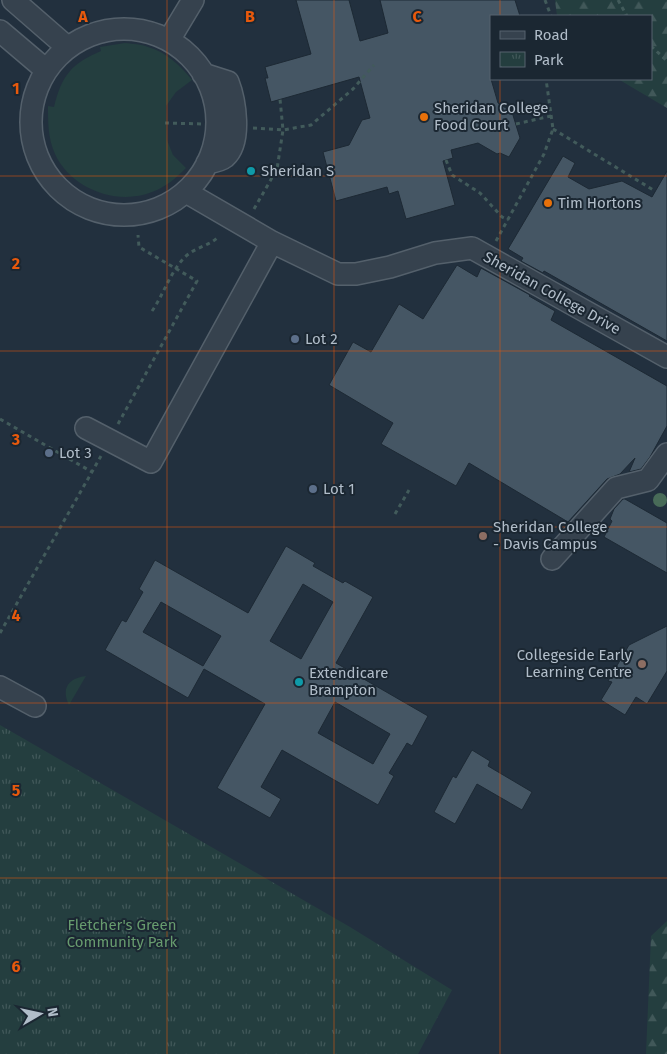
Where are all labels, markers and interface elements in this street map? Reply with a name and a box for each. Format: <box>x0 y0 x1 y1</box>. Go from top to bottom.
text: A <box>77 7 88 26</box>
text: B <box>245 7 255 26</box>
text: C <box>412 7 422 26</box>
legend <box>490 15 652 80</box>
text: Road <box>534 26 569 44</box>
text: Park <box>534 51 564 69</box>
text: 1 <box>12 79 20 98</box>
place label: Sheridan College Food Court <box>434 99 549 134</box>
marker: Sheridan College Food Court <box>418 111 430 123</box>
place label: Sheridan S <box>261 162 334 180</box>
marker: Sheridan S <box>245 165 257 177</box>
place label: Tim Hortons <box>558 194 641 212</box>
marker: Tim Hortons <box>542 197 554 209</box>
street label: Sheridan College Drive <box>480 248 624 338</box>
text: 2 <box>12 254 20 273</box>
place label: Lot 2 <box>305 330 338 348</box>
marker: Lot 2 <box>289 333 301 345</box>
text: 3 <box>11 430 20 449</box>
place label: Lot 3 <box>59 444 92 462</box>
marker: Lot 3 <box>43 447 55 459</box>
place label: Lot 1 <box>323 480 355 498</box>
marker: Lot 1 <box>307 483 319 495</box>
place label: Sheridan College - Davis Campus <box>493 518 608 553</box>
marker: Sheridan College - Davis Campus <box>477 530 489 542</box>
text: 4 <box>11 606 21 625</box>
place label: Collegeside Early Learning Centre <box>517 646 633 681</box>
marker: Collegeside Early Learning Centre <box>636 658 648 670</box>
place label: Extendicare Brampton <box>309 664 388 699</box>
marker: Extendicare Brampton <box>293 676 305 688</box>
text: 5 <box>12 781 21 800</box>
park label: Fletcher's Green Community Park <box>67 916 178 951</box>
text: 6 <box>11 957 21 976</box>
north arrow <box>15 989 65 1039</box>
text: N <box>43 1006 61 1018</box>

